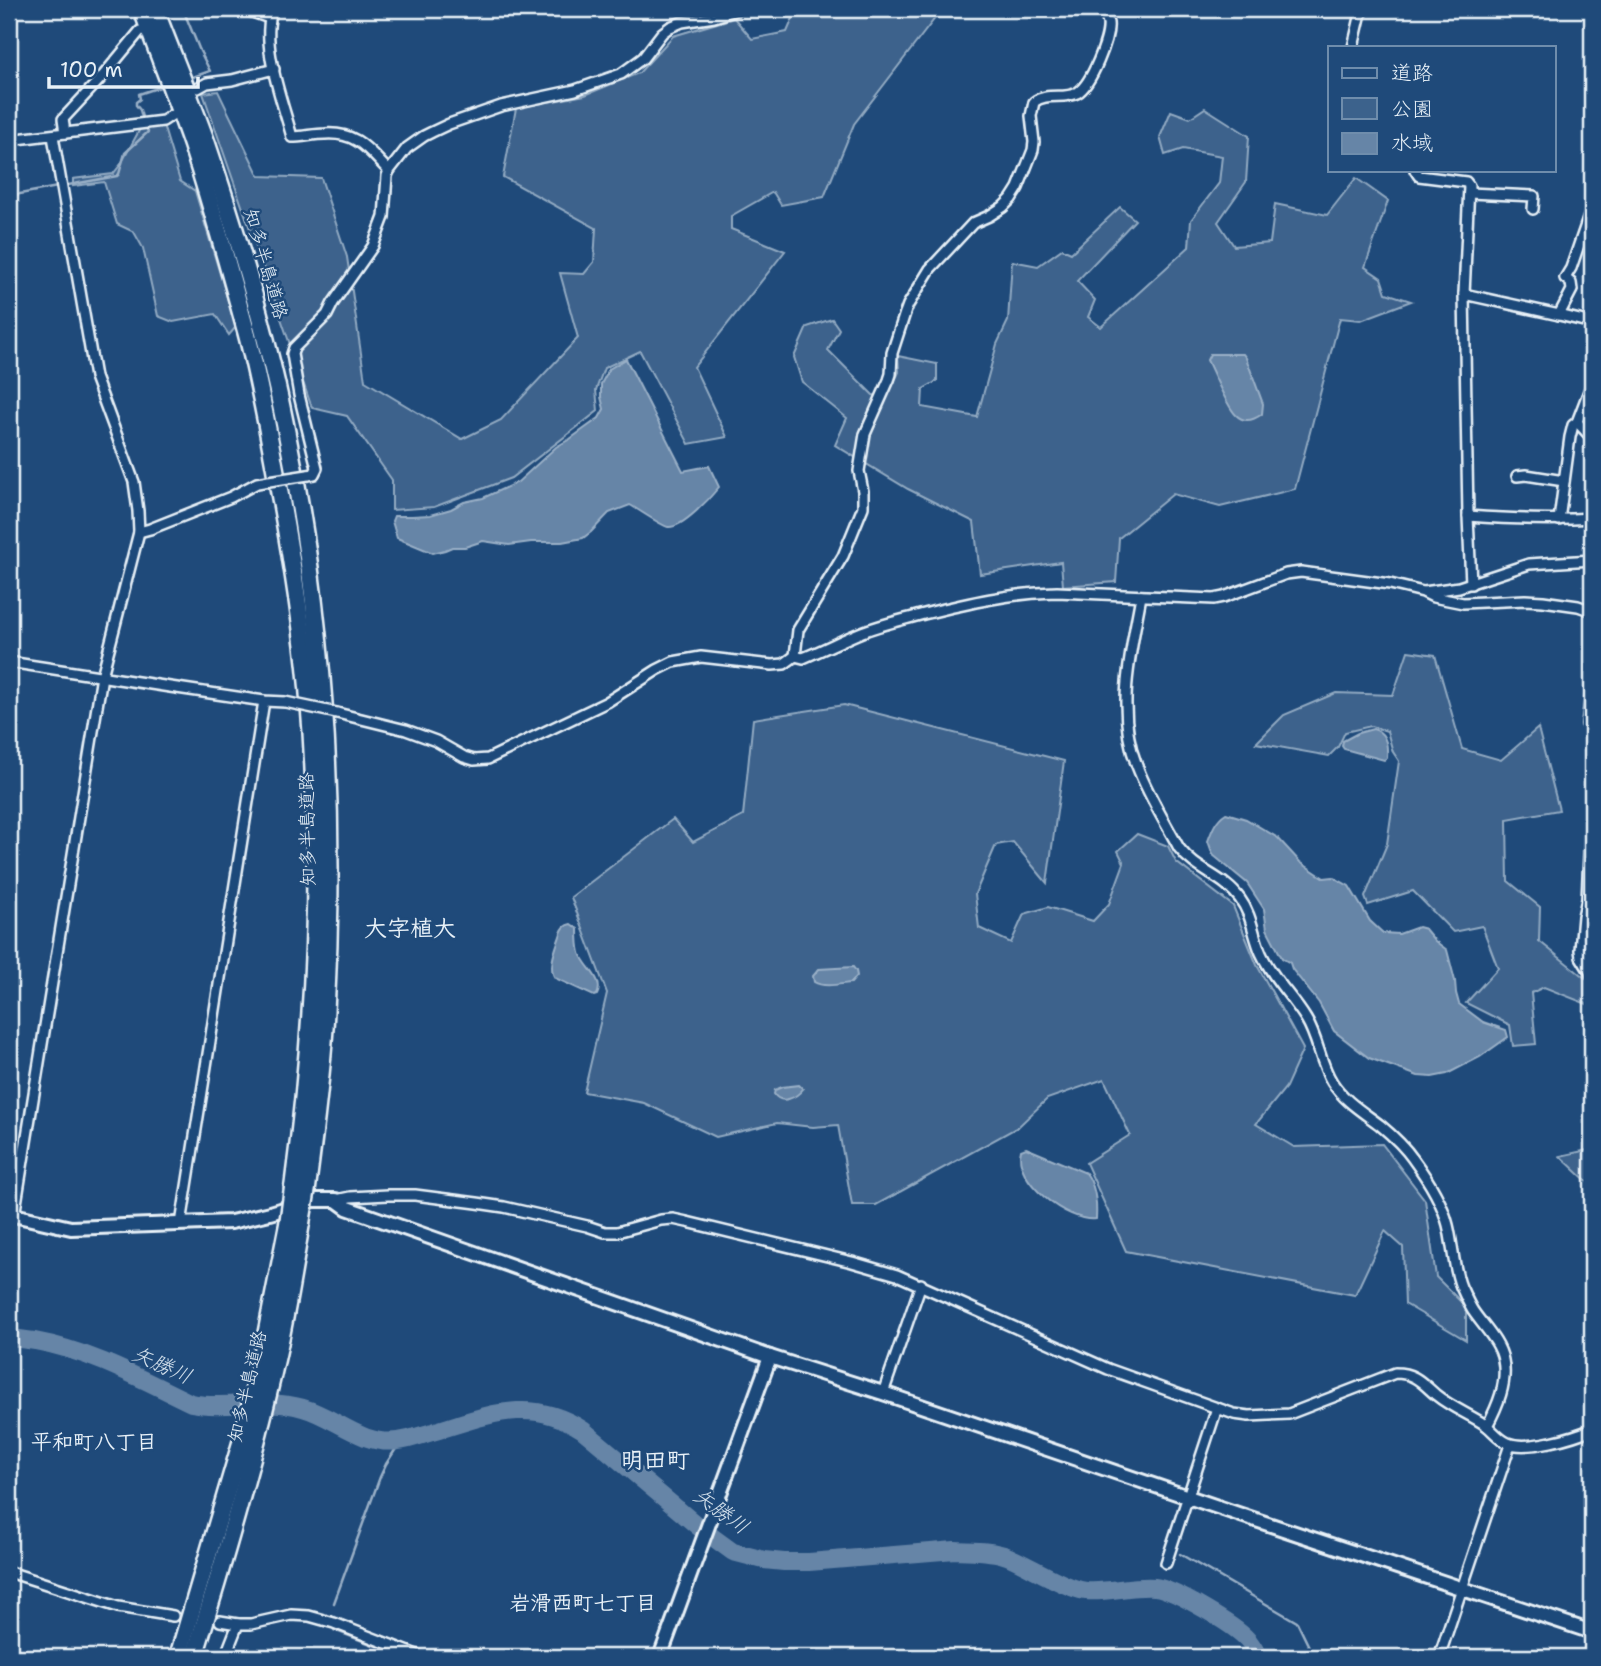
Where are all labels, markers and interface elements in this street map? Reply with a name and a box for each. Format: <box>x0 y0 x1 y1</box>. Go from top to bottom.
scale bar <box>49 46 198 90</box>
legend <box>1328 46 1556 172</box>
text: 100 m <box>60 56 123 84</box>
text: 道路 <box>1391 59 1433 87</box>
text: 公園 <box>1391 95 1433 123</box>
text: 水域 <box>1391 129 1433 157</box>
street label: 知多半島道路 <box>238 206 294 322</box>
street label: 知多半島道路 <box>294 772 320 886</box>
district label: 大字植大 <box>364 913 456 943</box>
street label: 知多半島道路 <box>222 1328 272 1444</box>
water label: 矢勝川 <box>128 1339 196 1391</box>
district label: 平和町八丁目 <box>31 1428 157 1456</box>
district label: 明田町 <box>621 1445 690 1475</box>
water label: 矢勝川 <box>687 1481 755 1541</box>
district label: 岩滑西町七丁目 <box>510 1589 657 1617</box>

